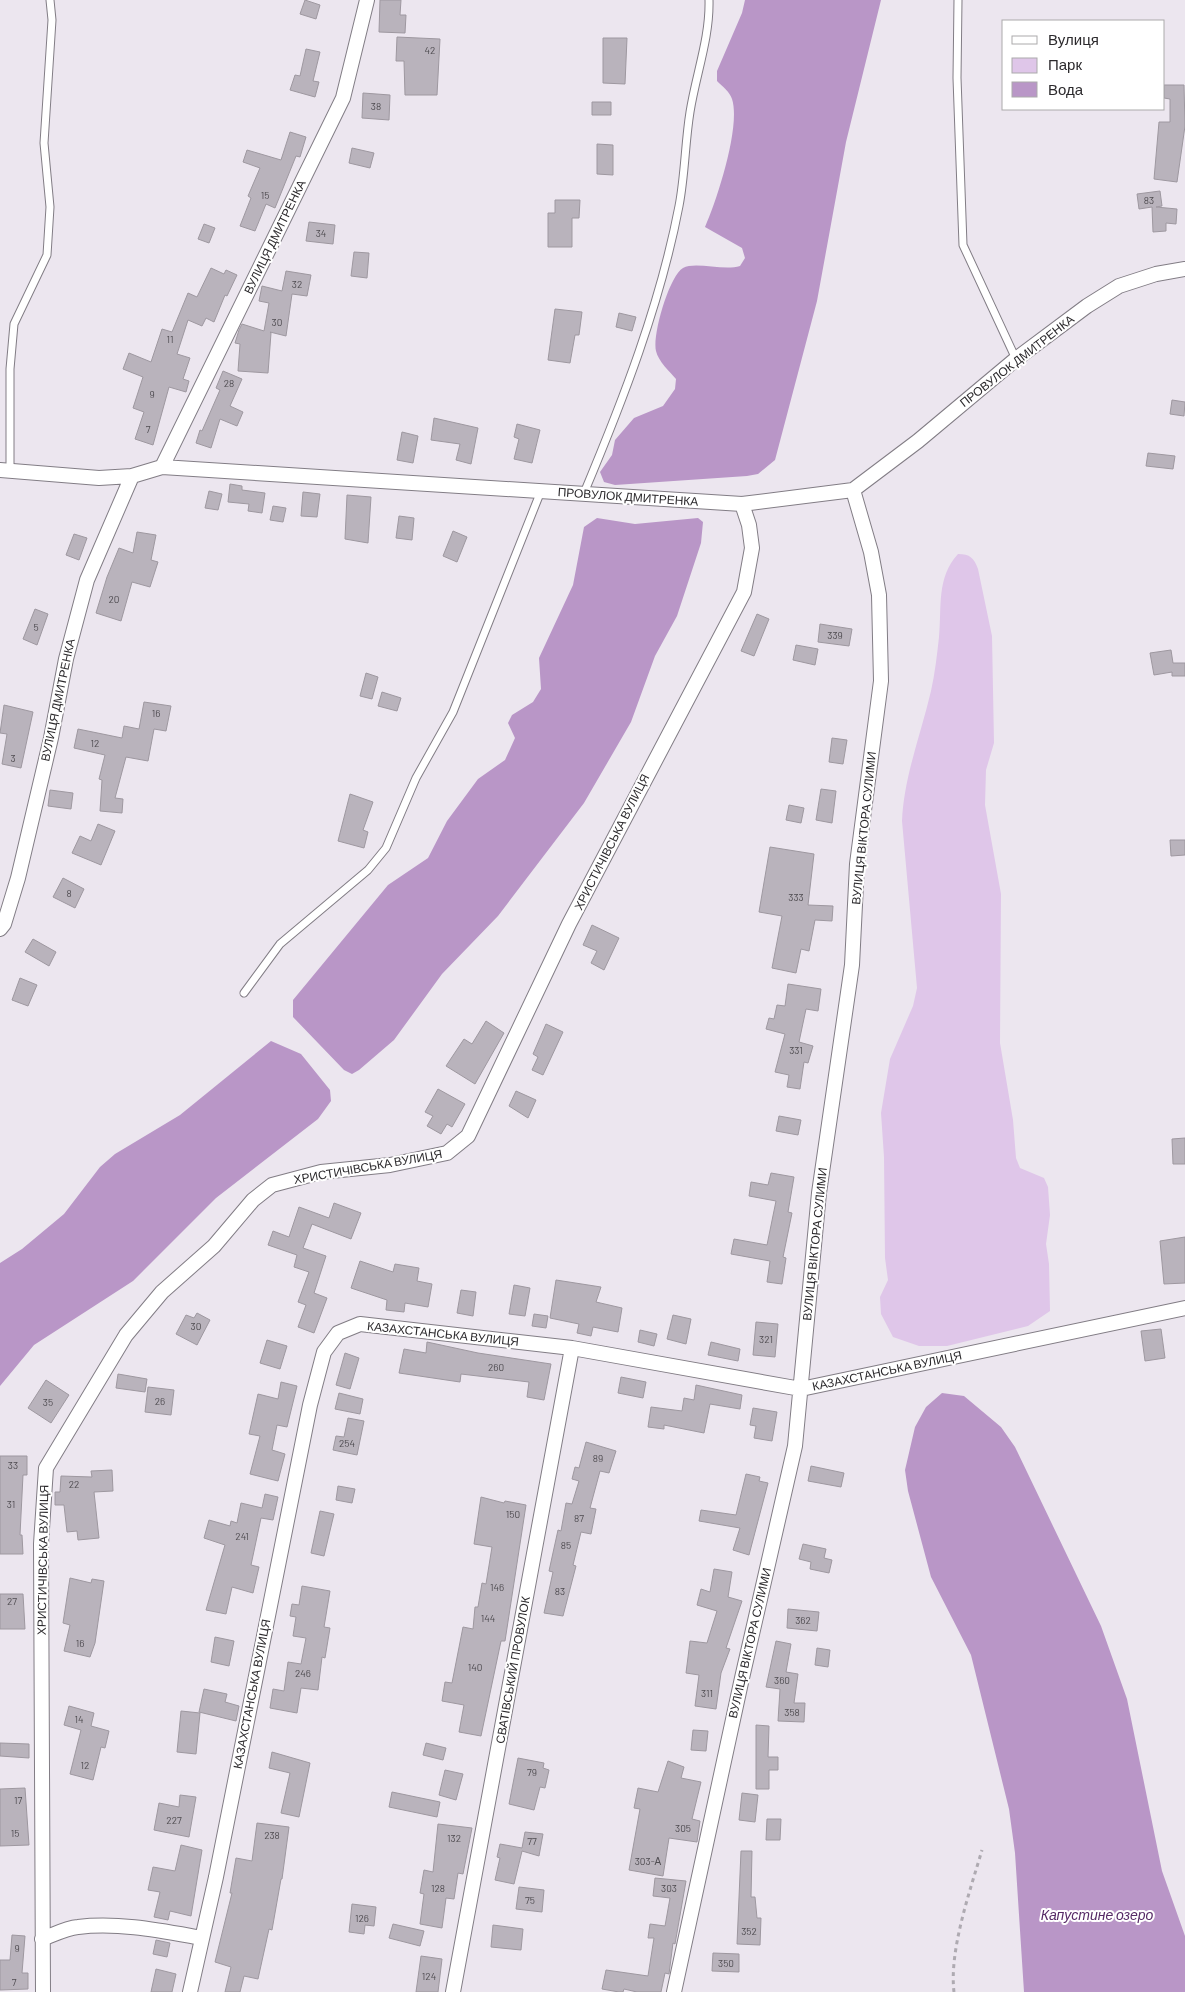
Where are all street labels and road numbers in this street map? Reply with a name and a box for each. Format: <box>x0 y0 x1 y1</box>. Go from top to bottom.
street label: ВУЛИЦЯ ДМИТРЕНКА <box>240 177 309 296</box>
street label: ПРОВУЛОК ДМИТРЕНКА <box>957 311 1077 410</box>
street label: ПРОВУЛОК ДМИТРЕНКА <box>557 484 699 509</box>
street label: ВУЛИЦЯ ДМИТРЕНКА <box>37 637 78 763</box>
street label: ВУЛИЦЯ ВІКТОРА СУЛИМИ <box>848 751 879 905</box>
street label: ХРИСТИЧІВСЬКА ВУЛИЦЯ <box>571 771 652 912</box>
street label: ХРИСТИЧІВСЬКА ВУЛИЦЯ <box>292 1146 443 1187</box>
street label: ВУЛИЦЯ ВІКТОРА СУЛИМИ <box>799 1167 830 1321</box>
street label: КАЗАХСТАНСЬКА ВУЛИЦЯ <box>366 1318 520 1349</box>
street label: КАЗАХСТАНСЬКА ВУЛИЦЯ <box>811 1347 963 1394</box>
street label: ХРИСТИЧІВСЬКА ВУЛИЦЯ <box>34 1485 51 1635</box>
street label: ВУЛИЦЯ ВІКТОРА СУЛИМИ <box>725 1566 774 1720</box>
street label: СВАТІВСЬКИЙ ПРОВУЛОК <box>492 1595 532 1745</box>
street label: КАЗАХСТАНСЬКА ВУЛИЦЯ <box>230 1618 273 1770</box>

